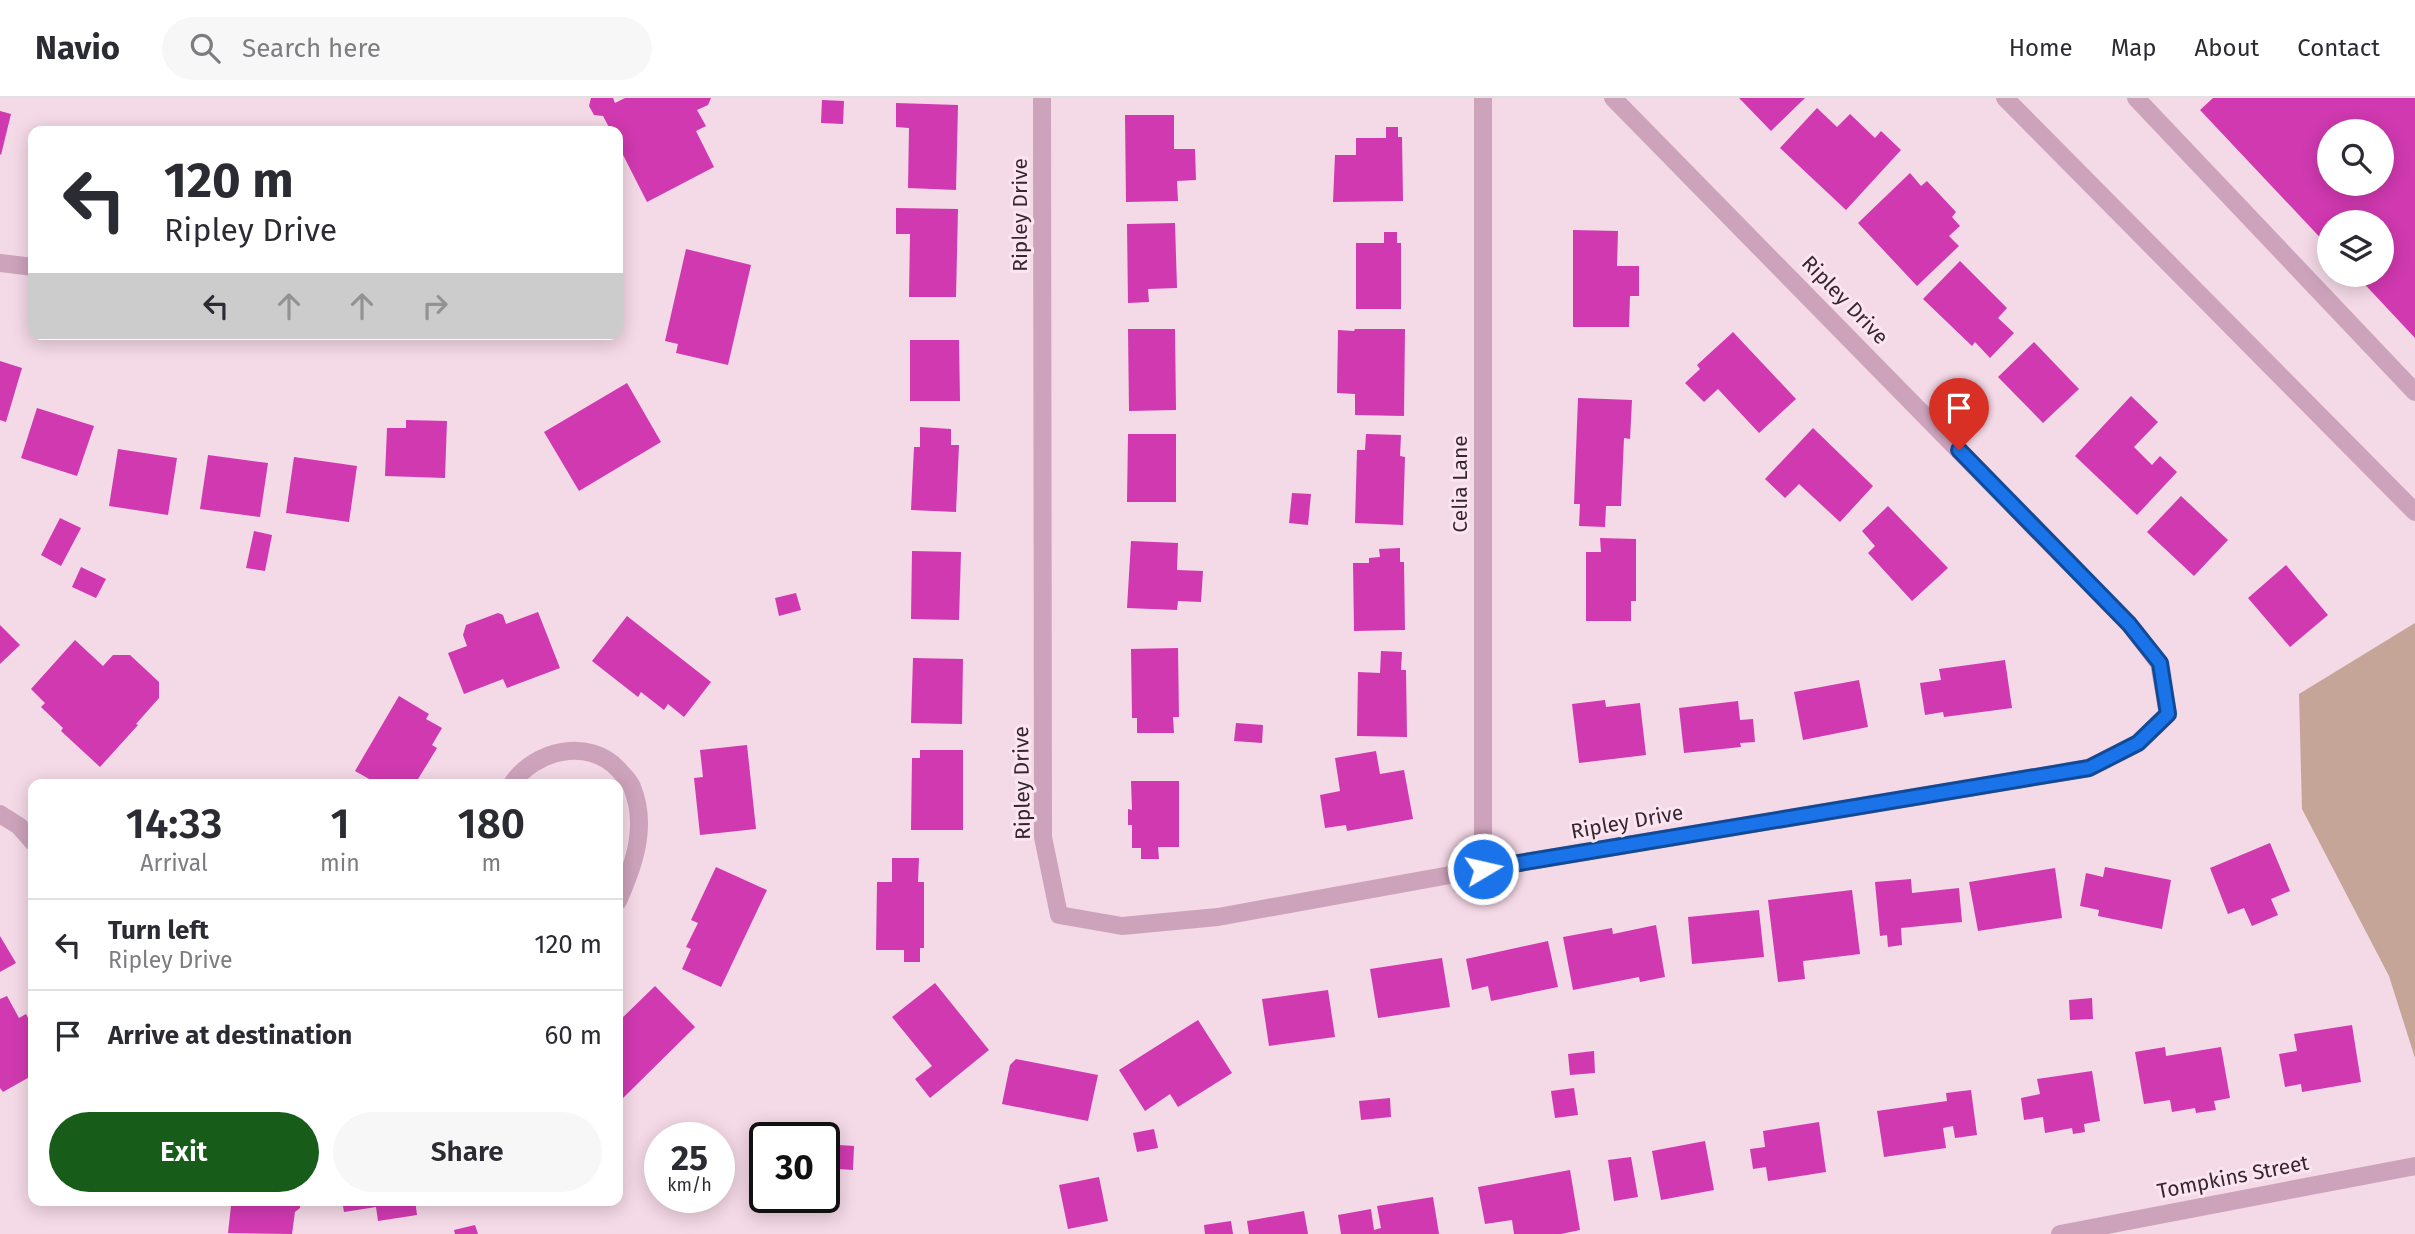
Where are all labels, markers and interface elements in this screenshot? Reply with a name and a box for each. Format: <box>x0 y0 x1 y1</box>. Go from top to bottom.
search box <box>162 17 652 80</box>
text: Navio <box>35 28 120 68</box>
icon: search <box>186 29 224 67</box>
text: Search here <box>242 33 381 64</box>
text: Home <box>2009 34 2073 62</box>
text: Map <box>2111 34 2157 62</box>
text: About <box>2195 34 2259 62</box>
text: Contact <box>2297 34 2380 62</box>
map controls <box>2317 119 2394 287</box>
button: search <box>2317 119 2394 196</box>
text: 120 m <box>164 151 294 210</box>
icon: left <box>49 154 140 245</box>
street label: Ripley Drive <box>1007 158 1033 272</box>
button: layers <box>2317 210 2394 287</box>
text: Ripley Drive <box>164 211 337 249</box>
street label: Ripley Drive <box>1796 250 1894 350</box>
icon: left <box>197 287 235 325</box>
icon: ahead <box>270 287 308 325</box>
icon: ahead <box>343 287 381 325</box>
icon: right <box>416 287 454 325</box>
pin <box>1929 378 1989 450</box>
icon: arrive <box>1940 389 1978 427</box>
street label: Celia Lane <box>1447 435 1473 533</box>
street label: Ripley Drive <box>1008 726 1036 840</box>
text: 14:33 <box>126 799 222 849</box>
text: 1 <box>330 799 350 849</box>
text: 180 <box>458 799 525 849</box>
street label: Ripley Drive <box>1569 799 1685 845</box>
position arrow <box>1446 832 1520 906</box>
text: Arrival <box>140 849 208 877</box>
text: min <box>320 849 360 877</box>
text: m <box>482 849 501 877</box>
text: Turn left <box>108 915 209 946</box>
icon: left <box>49 926 87 964</box>
text: 120 m <box>534 929 602 960</box>
text: Ripley Drive <box>108 946 232 974</box>
icon: arrive <box>49 1017 87 1055</box>
text: Arrive at destination <box>108 1020 352 1051</box>
text: 60 m <box>544 1020 602 1051</box>
button: Exit <box>49 1112 319 1192</box>
button: Share <box>333 1112 602 1192</box>
speed limit sign: 30 <box>749 1122 840 1213</box>
text: 25 <box>671 1137 708 1179</box>
street label: Tompkins Street <box>2155 1149 2311 1204</box>
text: km/h <box>667 1174 712 1196</box>

